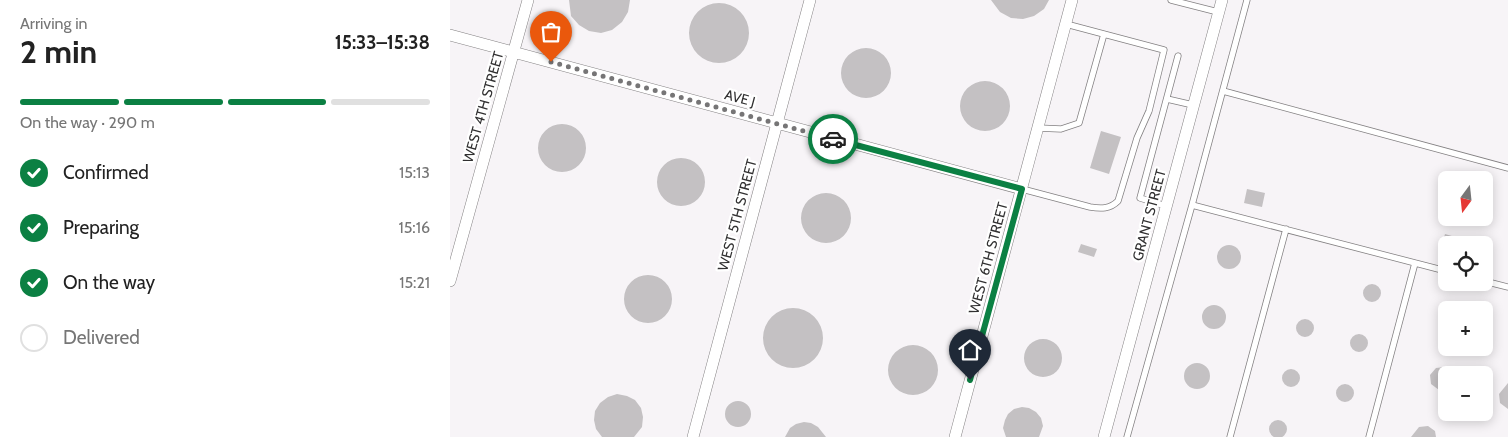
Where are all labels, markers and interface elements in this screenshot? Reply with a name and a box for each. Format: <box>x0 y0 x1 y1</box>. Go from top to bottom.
pin <box>530 11 572 62</box>
text: Arriving in <box>20 14 87 33</box>
icon: bag <box>537 18 565 46</box>
text: 15:33–15:38 <box>335 31 430 54</box>
text: 2 min <box>20 32 97 71</box>
street label: WEST 4TH STREET <box>458 49 508 165</box>
street label: AVE J <box>723 85 757 111</box>
text: On the way · 290 m <box>20 113 155 132</box>
courier <box>808 114 858 164</box>
icon: car <box>819 125 847 153</box>
street label: WEST 5TH STREET <box>713 157 761 273</box>
icon: check <box>20 159 48 187</box>
text: Confirmed <box>63 161 149 184</box>
text: 15:13 <box>399 163 430 182</box>
street label: GRANT STREET <box>1128 167 1170 263</box>
north arrow <box>1438 171 1492 226</box>
map controls <box>1438 171 1493 421</box>
street label: WEST 6TH STREET <box>964 200 1012 316</box>
icon: check <box>20 214 48 242</box>
text: Preparing <box>63 216 139 239</box>
text: 15:16 <box>398 218 430 237</box>
button: locate <box>1438 236 1493 291</box>
icon: check <box>20 269 48 297</box>
text: On the way <box>63 271 155 294</box>
text: 15:21 <box>399 273 430 292</box>
button: + <box>1438 301 1493 356</box>
text: Delivered <box>63 326 140 349</box>
pin <box>949 329 991 380</box>
icon: home <box>956 336 984 364</box>
button: − <box>1438 366 1493 421</box>

